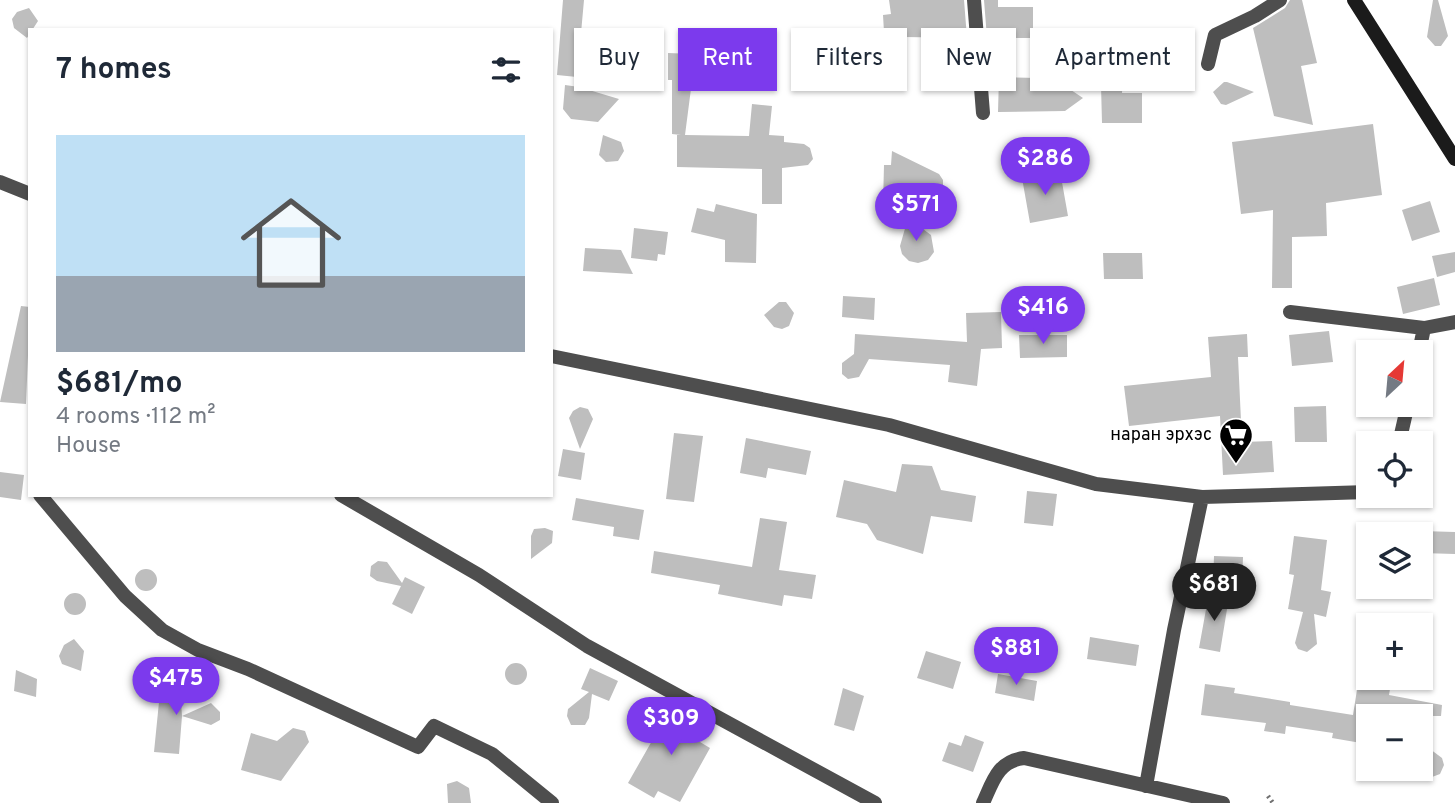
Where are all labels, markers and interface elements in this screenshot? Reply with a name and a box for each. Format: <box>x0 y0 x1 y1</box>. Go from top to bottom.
chip: Buy <box>574 28 664 91</box>
chip: Rent <box>678 28 777 91</box>
chip: Filters <box>791 28 907 91</box>
chip: New <box>921 28 1016 91</box>
chip: Apartment <box>1030 28 1195 91</box>
icon: filters <box>487 51 525 89</box>
text: 7 homes <box>56 52 172 89</box>
pin: $286 <box>1004 138 1086 197</box>
text: $286 <box>1017 145 1073 174</box>
icon: home <box>228 180 354 306</box>
pin: $571 <box>875 184 957 243</box>
text: $571 <box>891 191 941 220</box>
pin: $416 <box>1002 286 1084 346</box>
text: $416 <box>1017 294 1069 323</box>
north arrow <box>1356 340 1433 416</box>
map controls <box>1356 340 1433 781</box>
text: $681/mo <box>56 366 183 403</box>
text: 4 rooms · 112 m² <box>56 403 216 432</box>
supermarket icon: наран эрхэс <box>1217 416 1255 465</box>
place label: наран эрхэс <box>1110 424 1212 447</box>
button: locate <box>1356 431 1433 508</box>
text: House <box>56 432 121 461</box>
button: layers <box>1356 522 1433 599</box>
pin: $681 <box>1173 564 1255 623</box>
text: $681 <box>1188 571 1240 600</box>
button: + <box>1356 613 1433 690</box>
pin: $881 <box>975 628 1057 687</box>
text: $881 <box>990 635 1042 664</box>
pin: $475 <box>135 658 217 717</box>
text: $475 <box>148 665 204 694</box>
pin: $309 <box>630 698 712 757</box>
button: − <box>1356 704 1433 781</box>
text: $309 <box>643 705 699 734</box>

